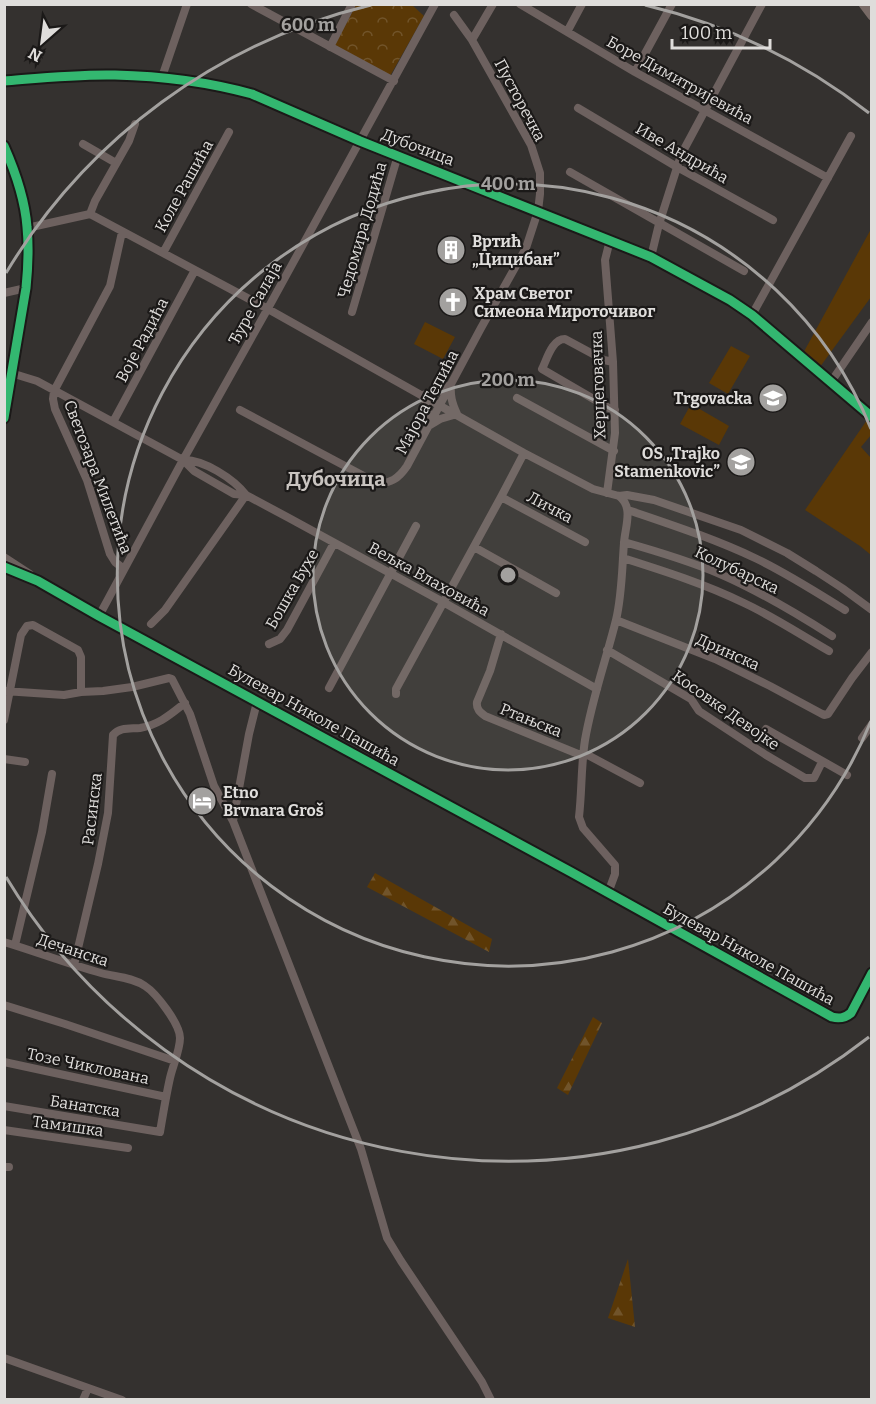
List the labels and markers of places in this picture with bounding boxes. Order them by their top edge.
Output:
place label: Вртић „Цицибан” [472,232,560,269]
building icon: Вртић „Цицибан” [435,234,467,266]
place label: Храм Светог Симеона Мироточивог [474,284,655,321]
church icon: Храм Светог Симеона Мироточивог [437,286,469,318]
school or university icon: Trgovacka [757,382,789,414]
place label: Trgovacka [674,389,752,408]
place label: OS „Trajko Stamenkovic” [614,444,720,481]
school or university icon: OS „Trajko Stamenkovic” [725,446,757,478]
centre of rings [498,565,518,585]
place label: Etno Brvnara Groš [223,783,324,820]
hotel icon: Etno Brvnara Groš [186,785,218,817]

